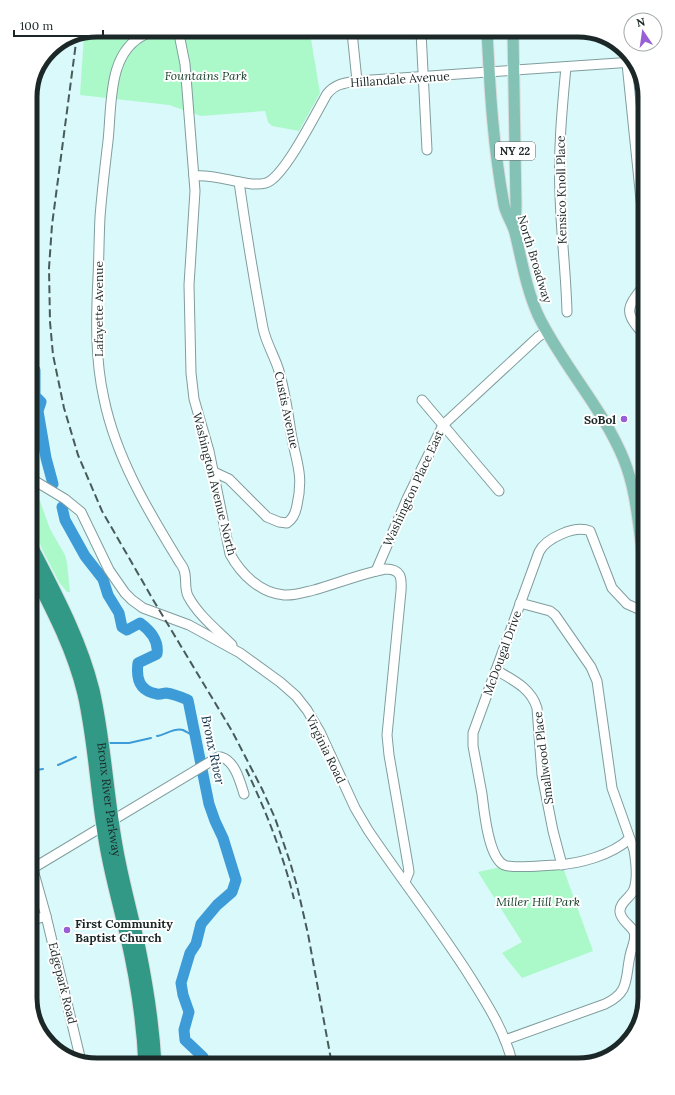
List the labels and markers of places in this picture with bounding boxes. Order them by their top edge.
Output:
place label: SoBol [584,412,616,427]
marker: SoBol [619,414,629,424]
place label: First Community Baptist Church [75,916,173,945]
marker: First Community Baptist Church [62,925,72,935]

